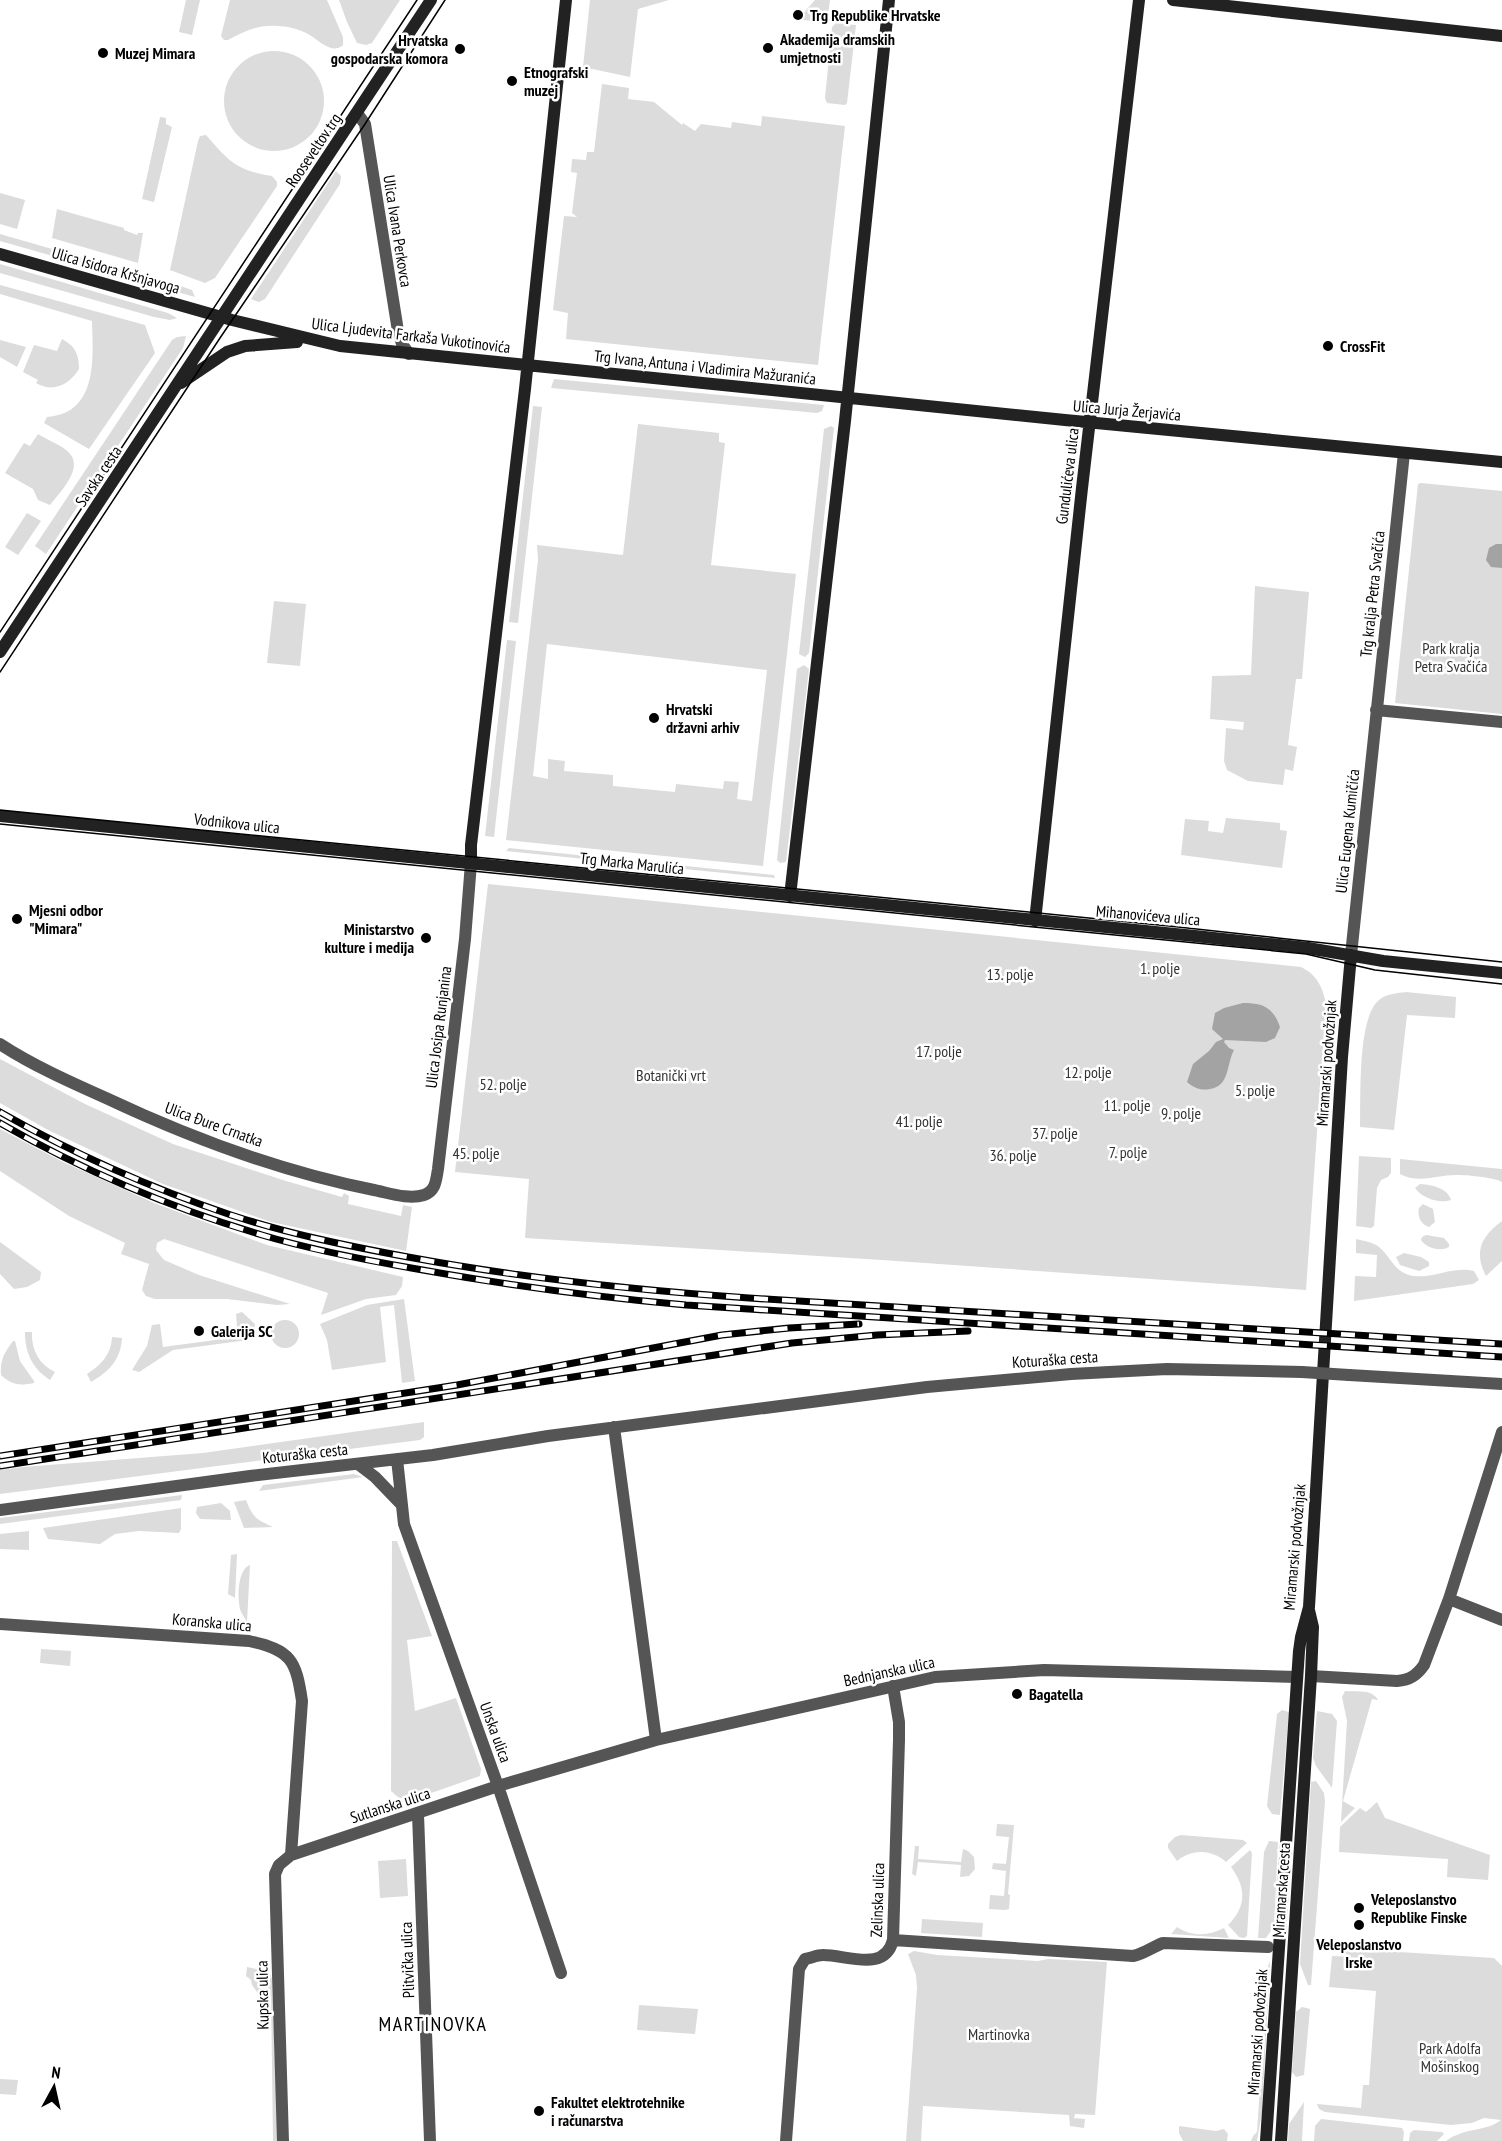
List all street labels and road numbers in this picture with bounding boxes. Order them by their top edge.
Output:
street label: Rooseveltov trg [281,109,345,191]
street label: Ulica Ivana Perkovca [379,174,417,288]
street label: Ulica Isidora Kršnjavoga [50,242,182,298]
street label: Ulica Ljudevita Farkaša Vukotinovića [310,313,512,357]
street label: Trg Ivana, Antuna i Vladimira Mažuranića [593,345,817,389]
street label: Ulica Jurja Žerjavića [1072,395,1182,425]
street label: Gundulićeva ulica [1051,427,1083,525]
street label: Savska cesta [70,442,126,510]
street label: Trg kralja Petra Svačića [1355,530,1389,658]
street label: Ulica Eugena Kumičića [1331,768,1363,894]
street label: Vodnikova ulica [192,808,281,837]
street label: Trg Marka Marulića [579,848,685,878]
street label: Mihanovićeva ulica [1095,900,1201,930]
street label: Ulica Josipa Runjanina [421,965,455,1089]
street label: Miramarski podvožnjak [1312,998,1340,1127]
street label: Ulica Đure Crnatka [162,1097,266,1151]
street label: Koturaška cesta [1011,1346,1099,1372]
street label: Koturaška cesta [261,1439,349,1467]
street label: Miramarski podvožnjak [1279,1482,1310,1611]
street label: Koranska ulica [171,1609,253,1635]
street label: Bednjanska ulica [842,1652,936,1690]
street label: Unska ulica [476,1699,516,1765]
street label: Sutlanska ulica [347,1783,433,1827]
street label: Miramarska cesta [1268,1842,1294,1938]
street label: Zelinska ulica [866,1862,888,1938]
street label: Plitvička ulica [396,1922,418,1998]
street label: Kupska ulica [251,1960,273,2030]
street label: Miramarski podvožnjak [1243,1967,1271,2096]

